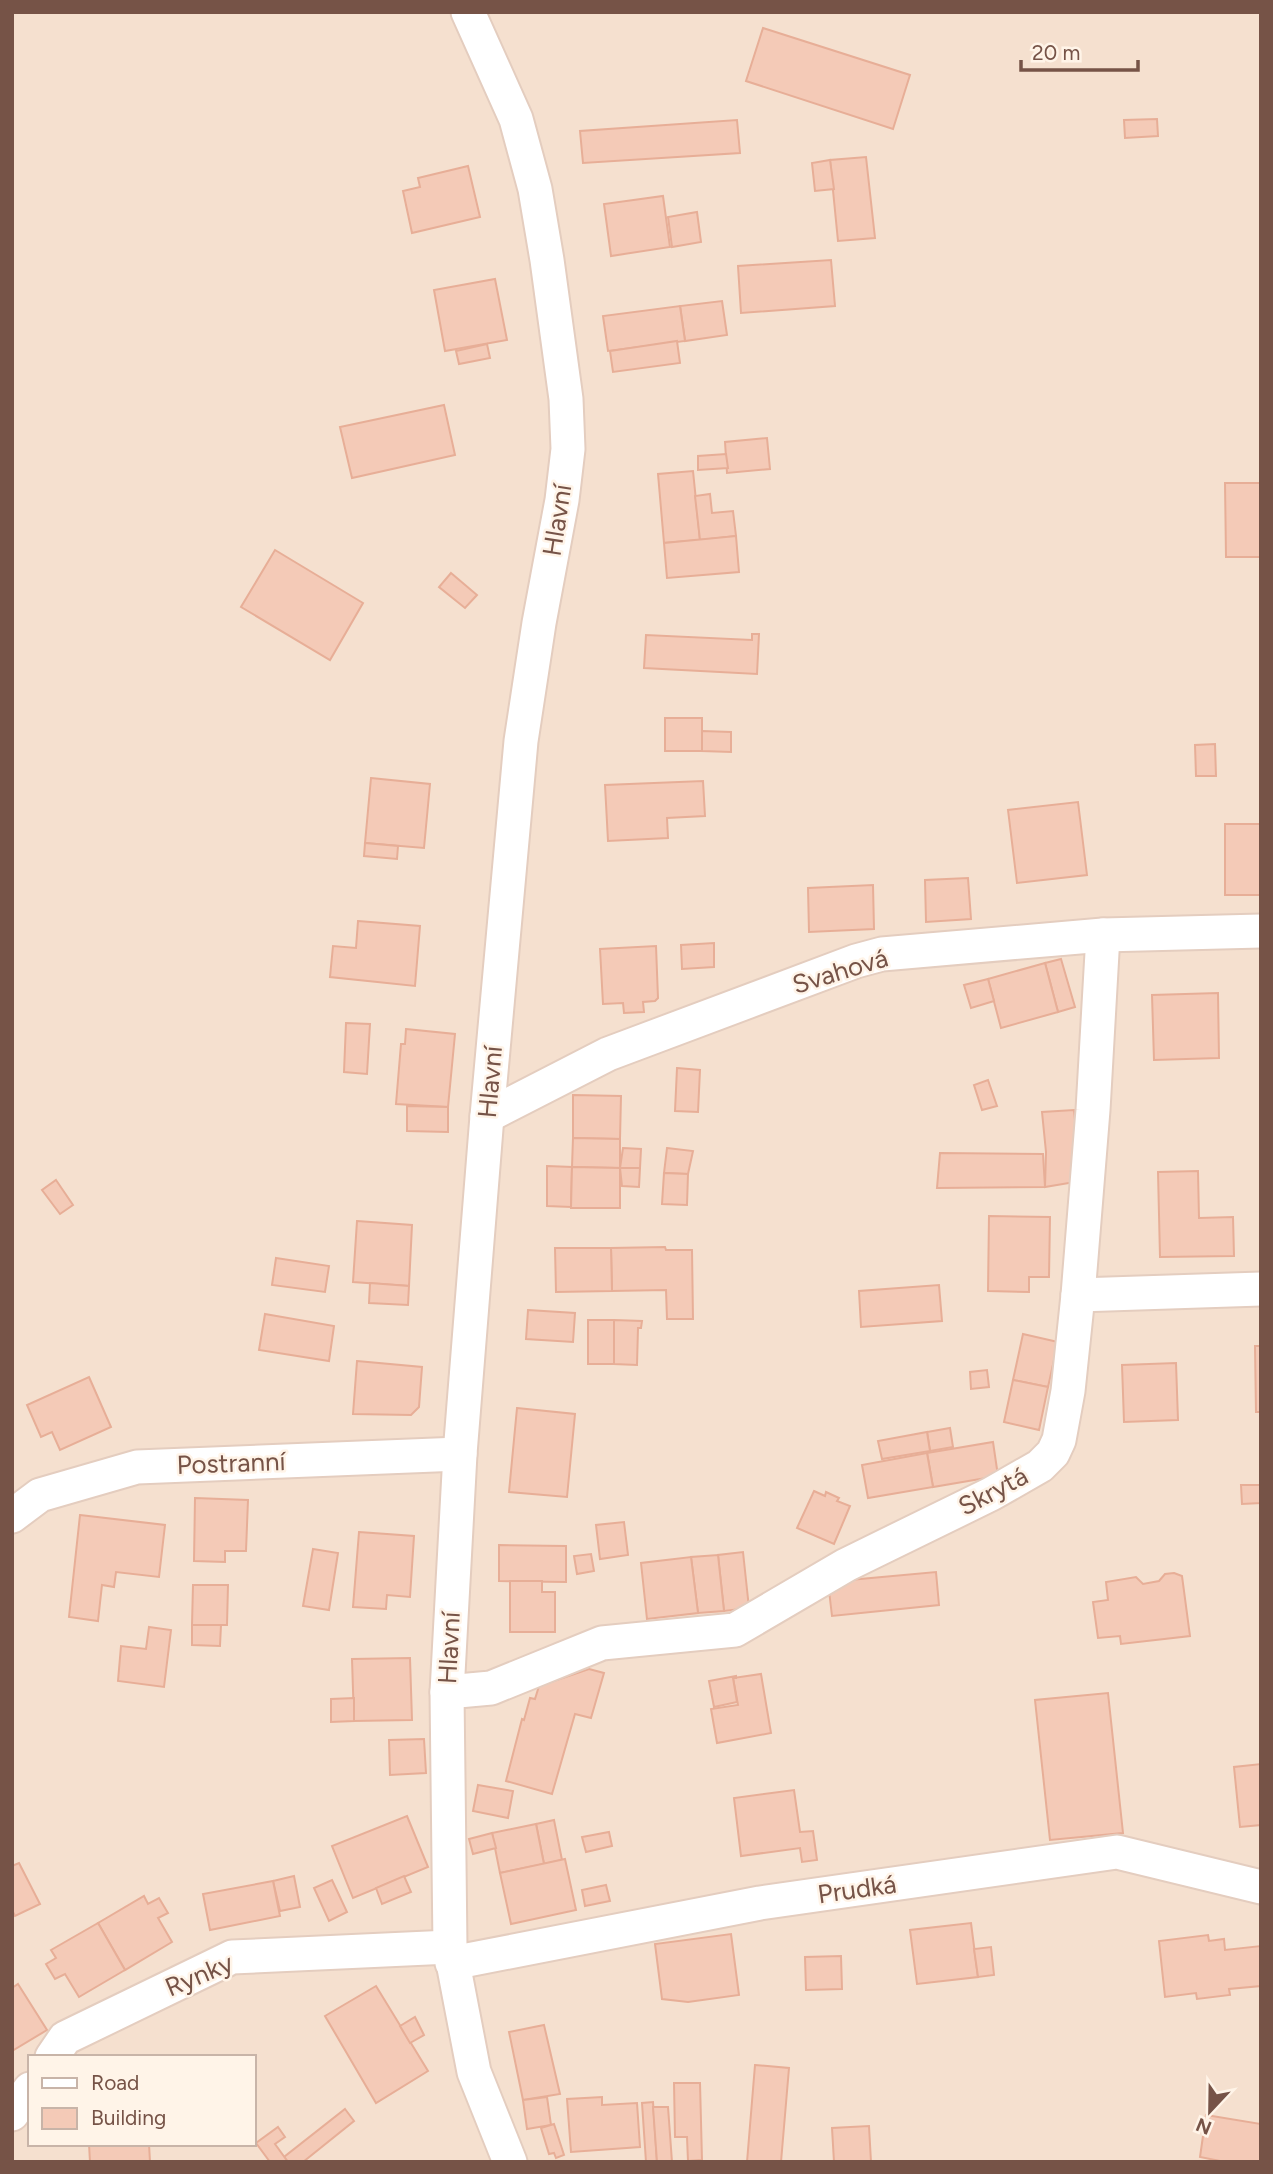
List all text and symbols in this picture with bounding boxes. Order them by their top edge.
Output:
scale bar [1021,28,1138,72]
text: 20 m [1032,40,1080,65]
street label: Hlavní [536,481,579,558]
street label: Svahová [788,941,892,1001]
street label: Hlavní [471,1044,509,1119]
street label: Postranní [176,1445,287,1481]
street label: Skrytá [953,1459,1033,1523]
street label: Hlavní [431,1610,467,1685]
street label: Prudká [816,1868,898,1910]
street label: Rynky [160,1946,238,2004]
legend [28,2055,256,2146]
text: Road [91,2070,139,2095]
north arrow [1175,2076,1245,2146]
text: Building [91,2105,166,2130]
text: N [1193,2113,1215,2140]

